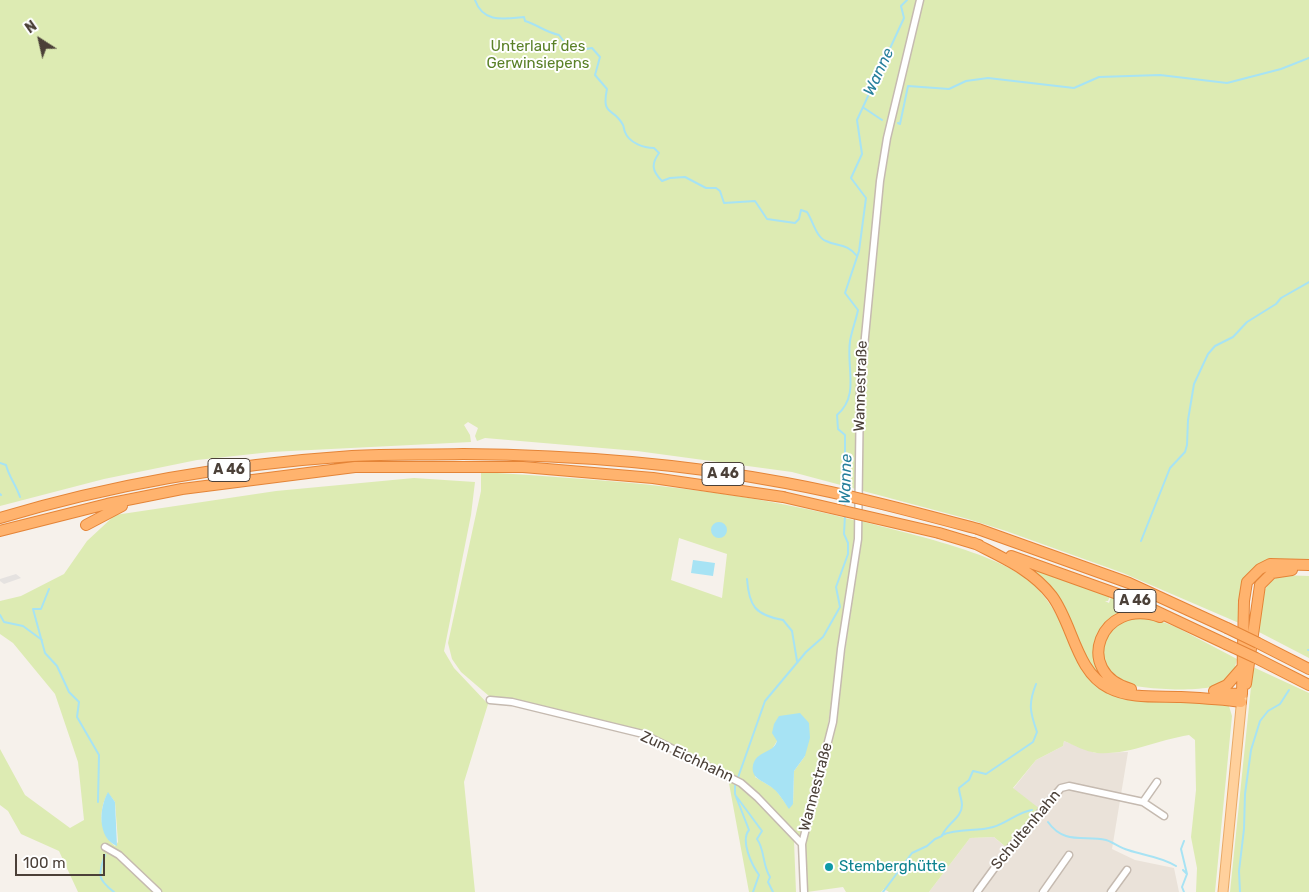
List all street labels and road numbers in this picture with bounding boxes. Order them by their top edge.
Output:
street label: Wannestraße [850,340,872,432]
road number: A 46 [208,458,250,482]
road number: A 46 [702,462,744,486]
road number: A 46 [1114,590,1156,612]
street label: Zum Eichhahn [638,728,736,786]
street label: Wannestraße [796,741,836,833]
street label: Schultenhahn [987,787,1065,873]

